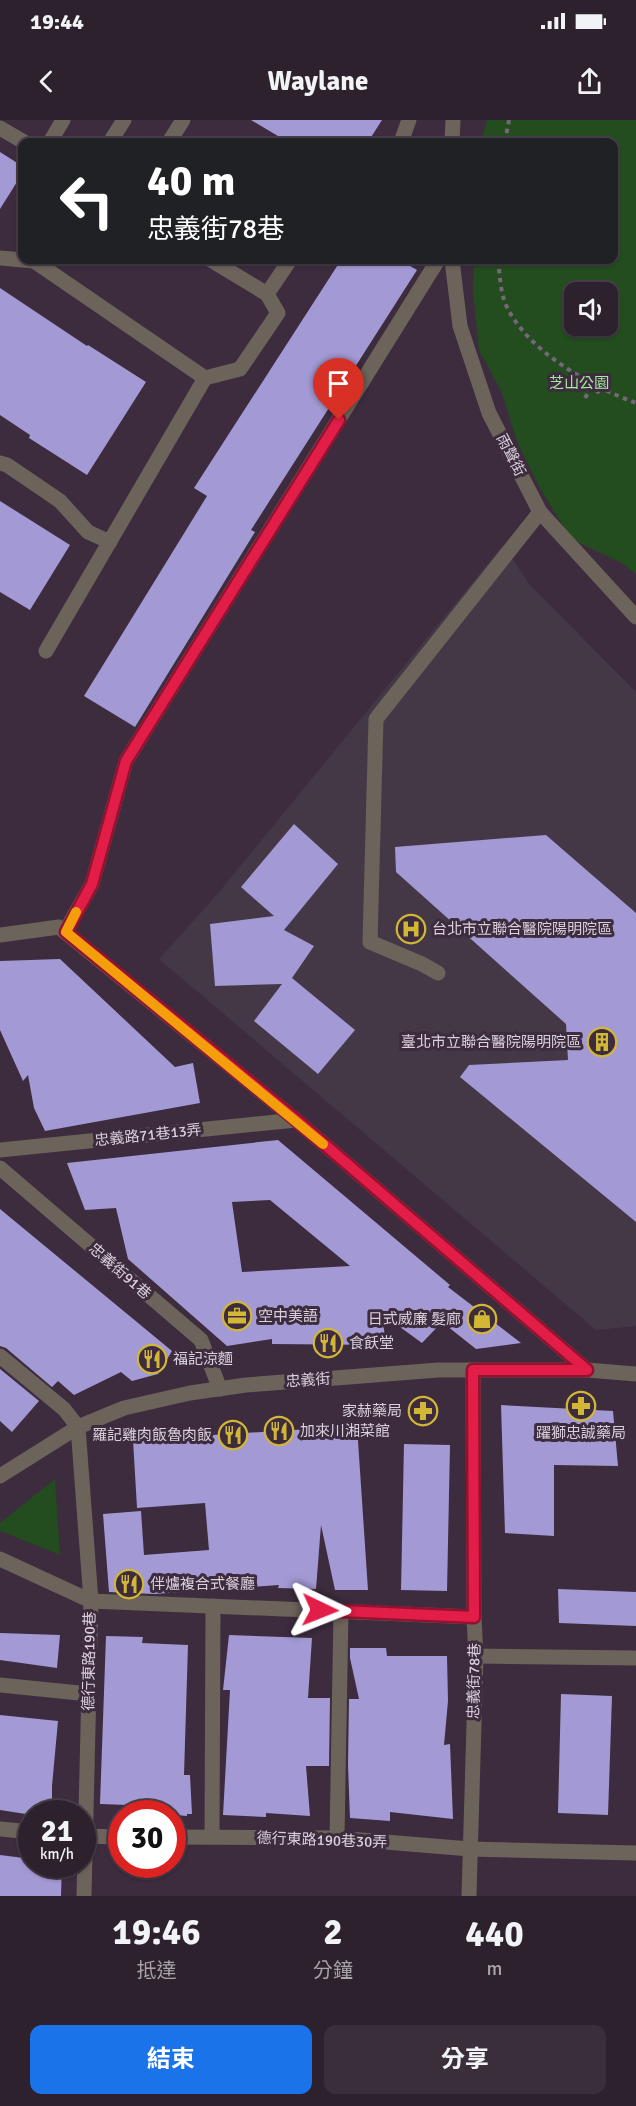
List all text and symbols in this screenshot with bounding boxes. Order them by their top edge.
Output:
text: 19:44 [30,8,84,35]
icon: back [30,65,63,98]
text: Waylane [267,65,369,98]
icon: share [573,65,606,98]
text: 40 m [147,156,236,207]
icon: left [48,162,126,240]
text: 忠義街78巷 [147,213,284,246]
map controls [564,282,618,336]
button: sound [564,282,618,336]
pin [313,358,364,420]
icon: arrive [322,367,355,400]
park label: 芝山公園 [549,374,609,392]
street label: 雨聲街 [493,431,529,479]
hospital icon: 台北市立聯合醫院陽明院區 [395,913,427,945]
place label: 台北市立聯合醫院陽明院區 [432,920,612,938]
building icon: 臺北市立聯合醫院陽明院區 [586,1026,618,1058]
place label: 臺北市立聯合醫院陽明院區 [401,1033,581,1051]
street label: 忠義路71巷13弄 [94,1120,202,1150]
street label: 忠義街91巷 [85,1239,155,1303]
office icon: 空中美語 [221,1300,253,1332]
shop icon: 日式威廉 髮廊 [466,1303,498,1335]
place label: 空中美語 [258,1307,318,1325]
place label: 日式威廉 髮廊 [368,1310,461,1328]
restaurant icon: 食飫堂 [312,1327,344,1359]
place label: 食飫堂 [349,1334,394,1352]
restaurant icon: 福記涼麵 [136,1343,168,1375]
place label: 福記涼麵 [173,1350,233,1368]
street label: 忠義街 [285,1369,331,1391]
pharmacy icon: 躍獅忠誠藥局 [565,1390,597,1422]
pharmacy icon: 家赫藥局 [407,1395,439,1427]
place label: 家赫藥局 [342,1402,402,1420]
restaurant icon: 加來川湘菜館 [263,1415,295,1447]
restaurant icon: 羅記雞肉飯魯肉飯 [217,1419,249,1451]
place label: 加來川湘菜館 [300,1422,390,1440]
place label: 躍獅忠誠藥局 [536,1424,626,1442]
place label: 羅記雞肉飯魯肉飯 [92,1426,212,1444]
restaurant icon: 伴爐複合式餐廳 [113,1568,145,1600]
place label: 伴爐複合式餐廳 [150,1575,255,1593]
position arrow [288,1578,352,1642]
street label: 德行東路190巷 [79,1611,99,1711]
street label: 忠義街78巷 [464,1643,484,1719]
speed limit sign: 30 [108,1800,186,1878]
text: 21 [41,1813,73,1850]
street label: 德行東路190巷30弄 [256,1829,388,1851]
text: km/h [40,1845,74,1863]
text: 19:46 [112,1910,201,1955]
text: 2 [323,1910,343,1955]
text: 440 [465,1912,524,1957]
text: m [487,1956,502,1981]
text: 抵達 [137,1958,177,1983]
text: 分鐘 [313,1958,353,1983]
button: 結束 [30,2025,312,2094]
button: 分享 [324,2025,606,2094]

